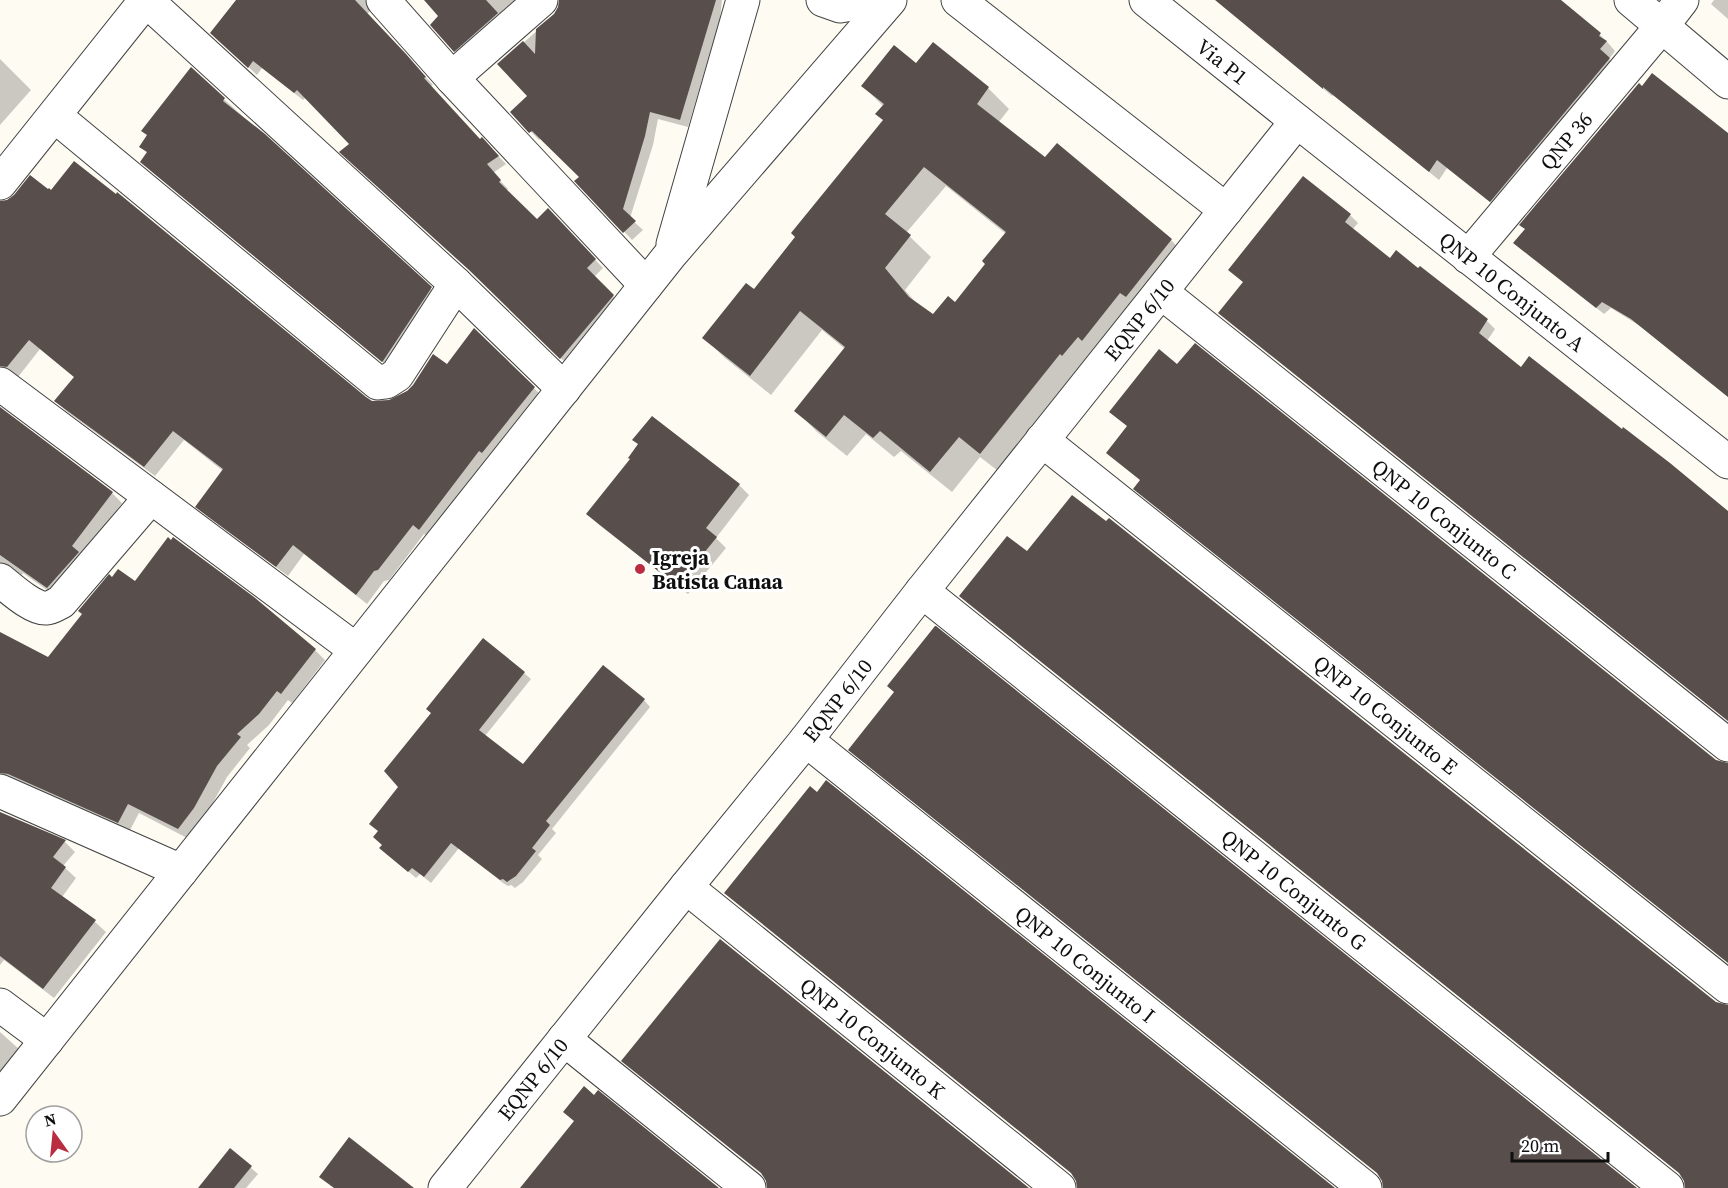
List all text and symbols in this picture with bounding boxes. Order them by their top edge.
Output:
street label: Via P1 [1191,32,1254,91]
street label: QNP 36 [1533,105,1599,176]
street label: QNP 10 Conjunto A [1433,225,1591,358]
street label: EQNP 6/10 [1097,272,1181,366]
street label: QNP 10 Conjunto C [1366,452,1523,585]
place label: Igreja Batista Canaa [652,543,784,596]
marker: Igreja Batista Canaa [633,562,647,576]
street label: QNP 10 Conjunto E [1308,648,1464,781]
street label: EQNP 6/10 [796,652,879,748]
street label: QNP 10 Conjunto G [1215,822,1373,956]
street label: QNP 10 Conjunto I [1009,899,1162,1029]
street label: QNP 10 Conjunto K [794,970,951,1105]
street label: EQNP 6/10 [491,1031,574,1126]
north arrow [24,1104,84,1164]
text: N [42,1107,59,1132]
scale bar [1512,1125,1608,1163]
text: 20 m [1521,1133,1559,1158]

